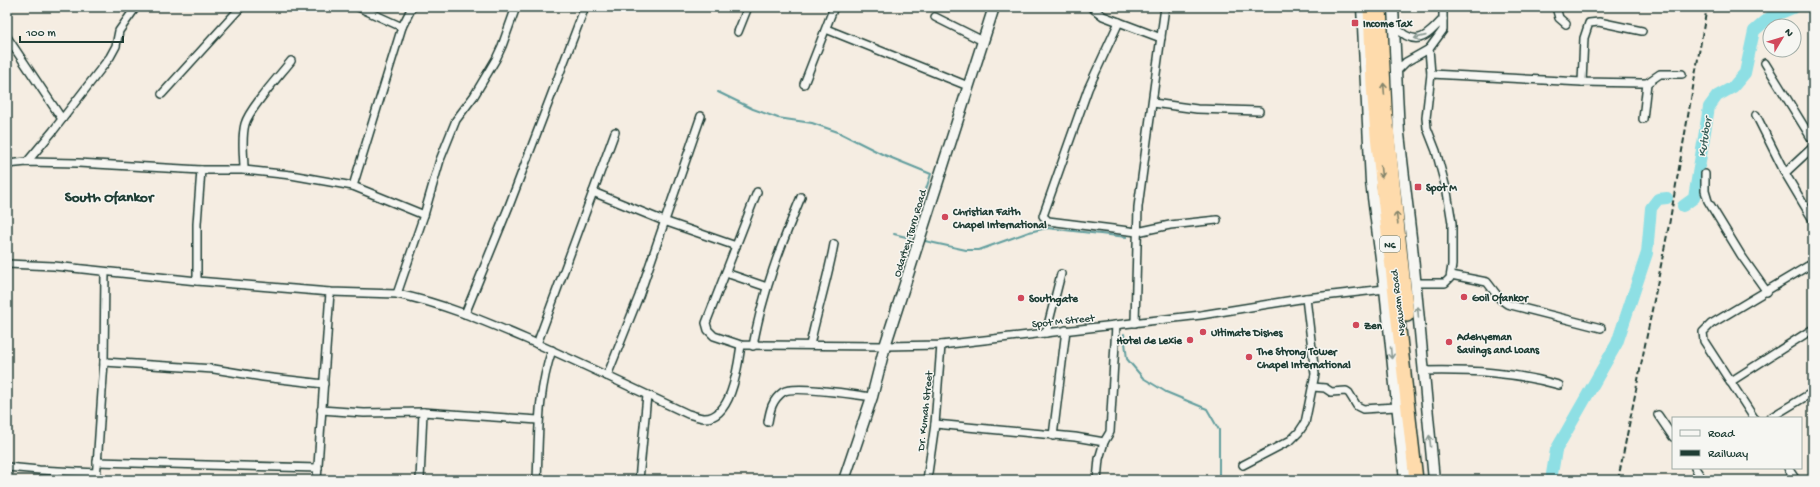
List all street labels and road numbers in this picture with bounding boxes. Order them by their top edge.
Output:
street label: Odartey Tsuru Road [892,187,930,279]
road number: N6 [1380,236,1400,252]
street label: Nsawam Road [1389,268,1409,336]
street label: Spot M Street [1031,313,1097,331]
street label: Dr. Kumah Street [916,369,936,453]

